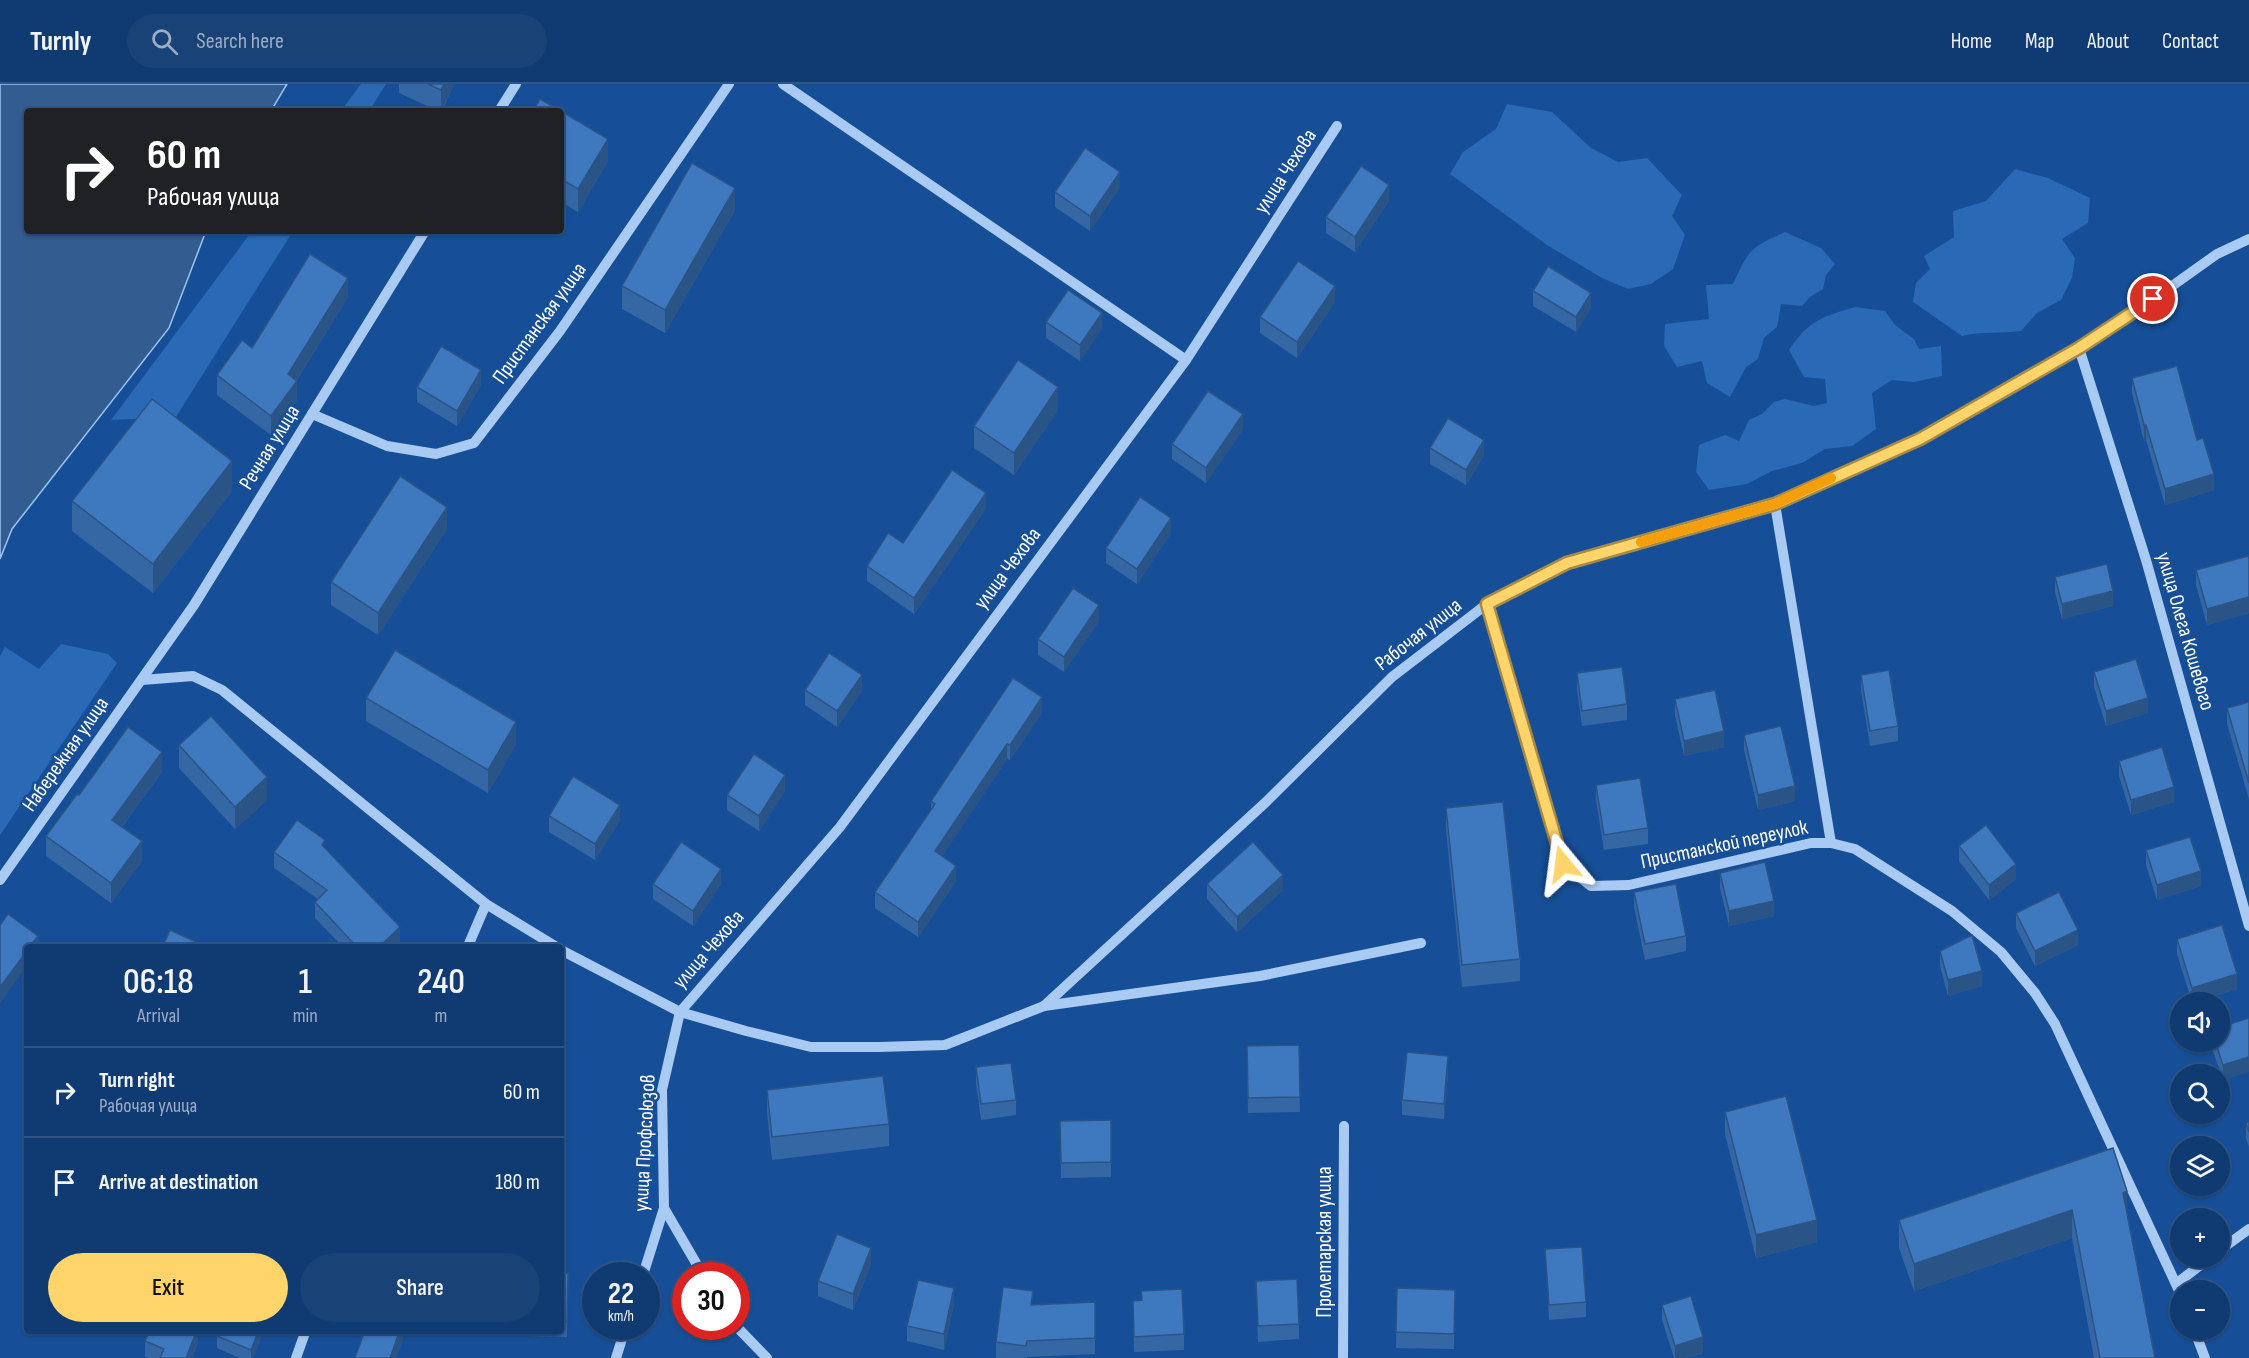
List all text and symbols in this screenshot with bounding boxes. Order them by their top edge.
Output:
search box [127,14,547,68]
text: Turnly [30,25,91,58]
icon: search [148,25,181,58]
text: Search here [196,28,284,55]
text: Home [1951,29,1992,54]
text: Map [2025,29,2054,54]
text: About [2087,29,2129,54]
text: Contact [2162,29,2219,54]
street label: улица Чехова [1249,124,1322,218]
text: 60 m [147,130,221,181]
icon: right [48,132,126,210]
text: Рабочая улица [147,181,280,213]
street label: Пристанская улица [487,258,592,389]
pin [2127,273,2178,324]
icon: arrive [2136,282,2169,315]
street label: Речная улица [234,400,305,494]
street label: улица Чехова [969,523,1046,614]
street label: улица Олега Кошевого [2151,549,2220,713]
street label: Рабочая улица [1370,593,1467,676]
street label: Набережная улица [17,692,114,816]
street label: Пристанской переулок [1638,815,1810,874]
position arrow [1531,832,1595,896]
street label: улица Чехова [668,905,749,994]
text: 06:18 [123,961,194,1004]
text: 1 [299,961,312,1004]
text: 240 [417,961,465,1004]
map controls [2170,992,2230,1340]
button: sound [2170,992,2230,1052]
text: Arrival [137,1004,180,1028]
text: min [293,1004,318,1028]
text: m [435,1004,447,1028]
button: search [2170,1064,2230,1124]
text: Turn right [99,1067,175,1094]
street label: улица Профсоюзов [628,1074,661,1212]
icon: right [48,1076,81,1109]
text: 60 m [503,1079,540,1106]
text: Рабочая улица [99,1094,197,1118]
button: layers [2170,1136,2230,1196]
icon: arrive [48,1166,81,1199]
street label: Пролетарская улица [1312,1166,1337,1318]
text: Arrive at destination [99,1169,258,1196]
text: 180 m [495,1169,540,1196]
button: + [2170,1208,2230,1268]
button: Exit [48,1253,288,1322]
button: Share [300,1253,540,1322]
speed limit sign: 30 [672,1262,750,1340]
text: 22 [608,1276,634,1312]
button: − [2170,1280,2230,1340]
text: km/h [608,1307,634,1326]

